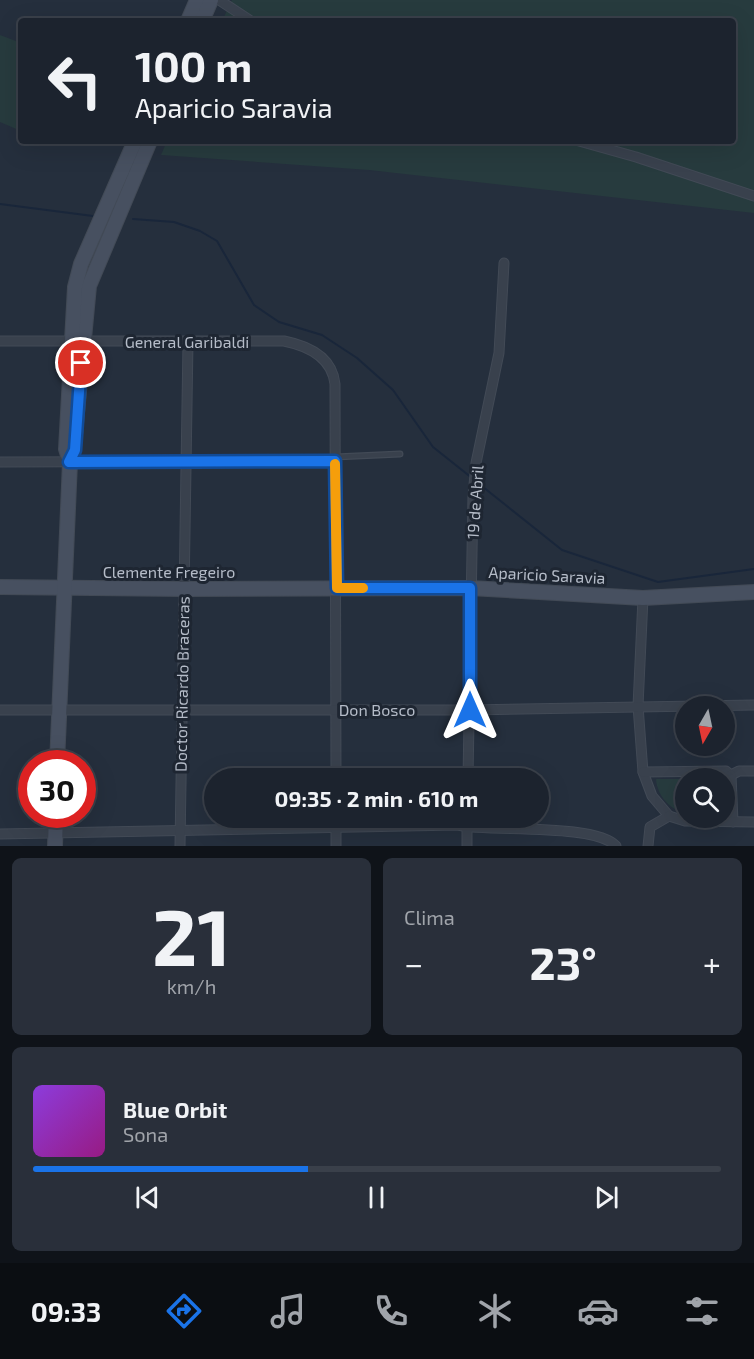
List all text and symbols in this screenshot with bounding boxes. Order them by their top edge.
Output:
text: 100 m [135,40,252,90]
icon: left [36,42,114,120]
text: Aparicio Saravia [135,91,333,123]
street label: General Garibaldi [125,332,249,351]
pin [55,337,106,388]
icon: arrive [64,346,97,379]
street label: 19 de Abril [462,464,487,540]
street label: Clemente Fregeiro [103,562,235,581]
street label: Aparicio Saravia [488,562,606,587]
street label: Doctor Ricardo Braceras [170,596,193,772]
position arrow [438,678,502,742]
north arrow [675,696,735,756]
map controls [675,696,735,828]
street label: Don Bosco [339,700,415,719]
speed limit sign: 30 [18,750,96,828]
button: search [675,768,735,828]
text: 09:35 · 2 min · 610 m [275,785,478,811]
text: 21 [152,888,231,982]
text: Clima [404,905,455,929]
text: 23° [529,935,597,989]
text: − [404,943,423,983]
text: + [703,943,721,983]
text: km/h [167,974,216,998]
text: Blue Orbit [123,1096,227,1122]
text: Sona [123,1122,168,1146]
icon: previous [131,1181,164,1214]
icon: pause [360,1181,393,1214]
icon: next [590,1181,623,1214]
icon: directions [163,1290,205,1332]
icon: music [267,1290,309,1332]
icon: phone [370,1290,412,1332]
icon: climate [474,1290,516,1332]
icon: car [577,1290,619,1332]
icon: filters [681,1290,723,1332]
text: 09:33 [31,1295,101,1327]

